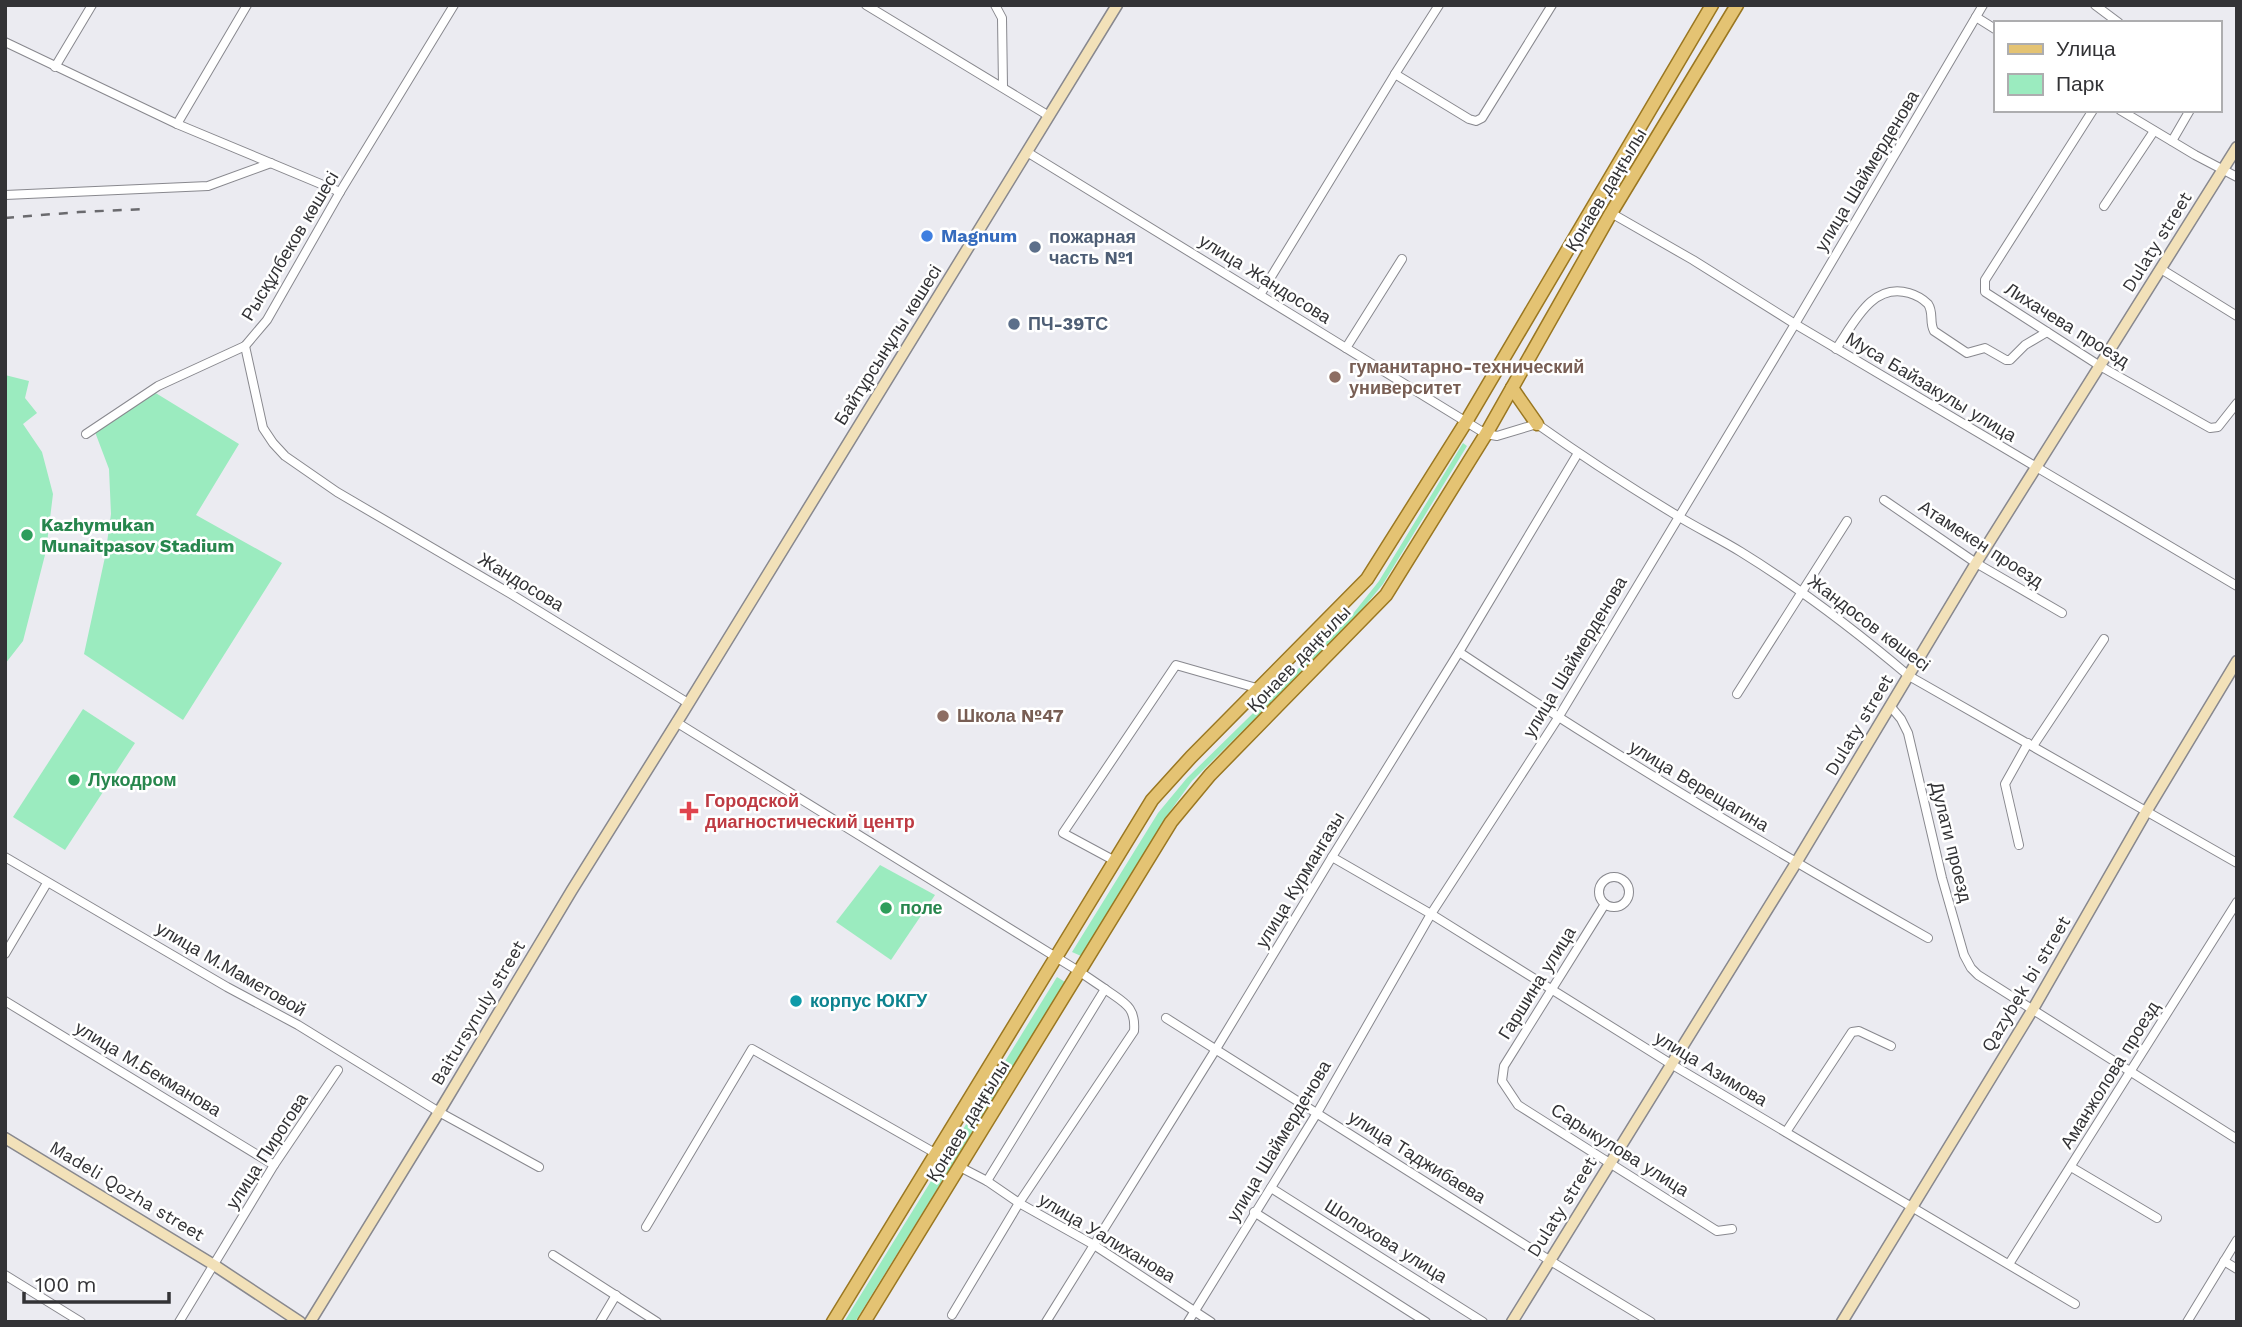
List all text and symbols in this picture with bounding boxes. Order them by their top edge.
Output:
legend [1994,21,2221,112]
text: Улица [2056,36,2116,61]
text: Парк [2056,71,2104,96]
street label: улица Шаймерденова [1810,86,1923,255]
street label: Қонаев даңғылы [1561,125,1651,255]
street label: Рысқұлбеков көшесі [237,167,342,324]
street label: Dulaty street [2117,187,2196,296]
place label: Magnum [941,225,1017,246]
place label: пожарная часть №1 [1049,226,1136,268]
marker: Magnum [919,228,935,244]
street label: улица Жандосова [1195,230,1336,328]
marker: пожарная часть №1 [1027,239,1043,255]
street label: Байтұрсынұлы көшесі [830,261,945,429]
street label: Лихачева проезд [2001,278,2134,372]
place label: ПЧ-39ТС [1028,313,1108,334]
marker: ПЧ-39ТС [1006,316,1022,332]
street label: Муса Байзакулы улица [1842,327,2021,446]
place label: гуманитарно-технический университет [1349,356,1584,398]
marker: гуманитарно-технический университет [1327,369,1343,385]
street label: Атамекен проезд [1915,496,2048,592]
place label: Kazhymukan Munaitpasov Stadium [41,514,234,556]
marker: Kazhymukan Munaitpasov Stadium [19,527,35,543]
street label: Жандосова [475,548,569,616]
street label: Жандосов көшесі [1804,570,1935,675]
street label: улица Шаймерденова [1518,572,1631,741]
street label: Қонаев даңғылы [1243,601,1355,716]
street label: Dulaty street [1820,670,1897,779]
place label: Школа №47 [957,705,1064,726]
marker: Школа №47 [935,708,951,724]
street label: улица Верещагина [1626,736,1774,836]
place label: Лукодром [88,769,177,790]
marker: Лукодром [66,772,82,788]
street label: Дулати проезд [1926,779,1977,905]
place label: Городской диагностический центр [705,790,915,832]
marker: Городской диагностический центр [679,801,699,821]
street label: улица Курмангазы [1251,808,1348,951]
place label: поле [900,897,943,918]
marker: поле [878,900,894,916]
street label: Qazybek bi street [1977,912,2075,1055]
street label: улица М.Маметовой [152,917,310,1020]
street label: Гаршина улица [1494,922,1580,1043]
street label: Baitursynuly street [426,936,529,1089]
place label: корпус ЮКГУ [810,990,928,1011]
marker: корпус ЮКГУ [788,993,804,1009]
street label: Аманжолова проезд [2056,997,2164,1152]
street label: улица М.Бекманова [71,1017,226,1121]
street label: улица Азимова [1651,1027,1772,1111]
street label: Қонаев даңғылы [922,1056,1013,1185]
street label: улица Шаймерденова [1222,1056,1335,1225]
street label: улица Пирогова [221,1088,312,1213]
street label: Сарыкулова улица [1547,1099,1694,1201]
street label: улица Таджибаева [1345,1106,1491,1208]
street label: Madeli Qozha street [46,1136,209,1245]
street label: Dulaty street [1522,1152,1601,1261]
street label: улица Уалиханова [1035,1188,1180,1287]
street label: Шолохова улица [1321,1194,1452,1287]
scale bar [24,1260,170,1304]
text: 100 m [35,1272,97,1297]

